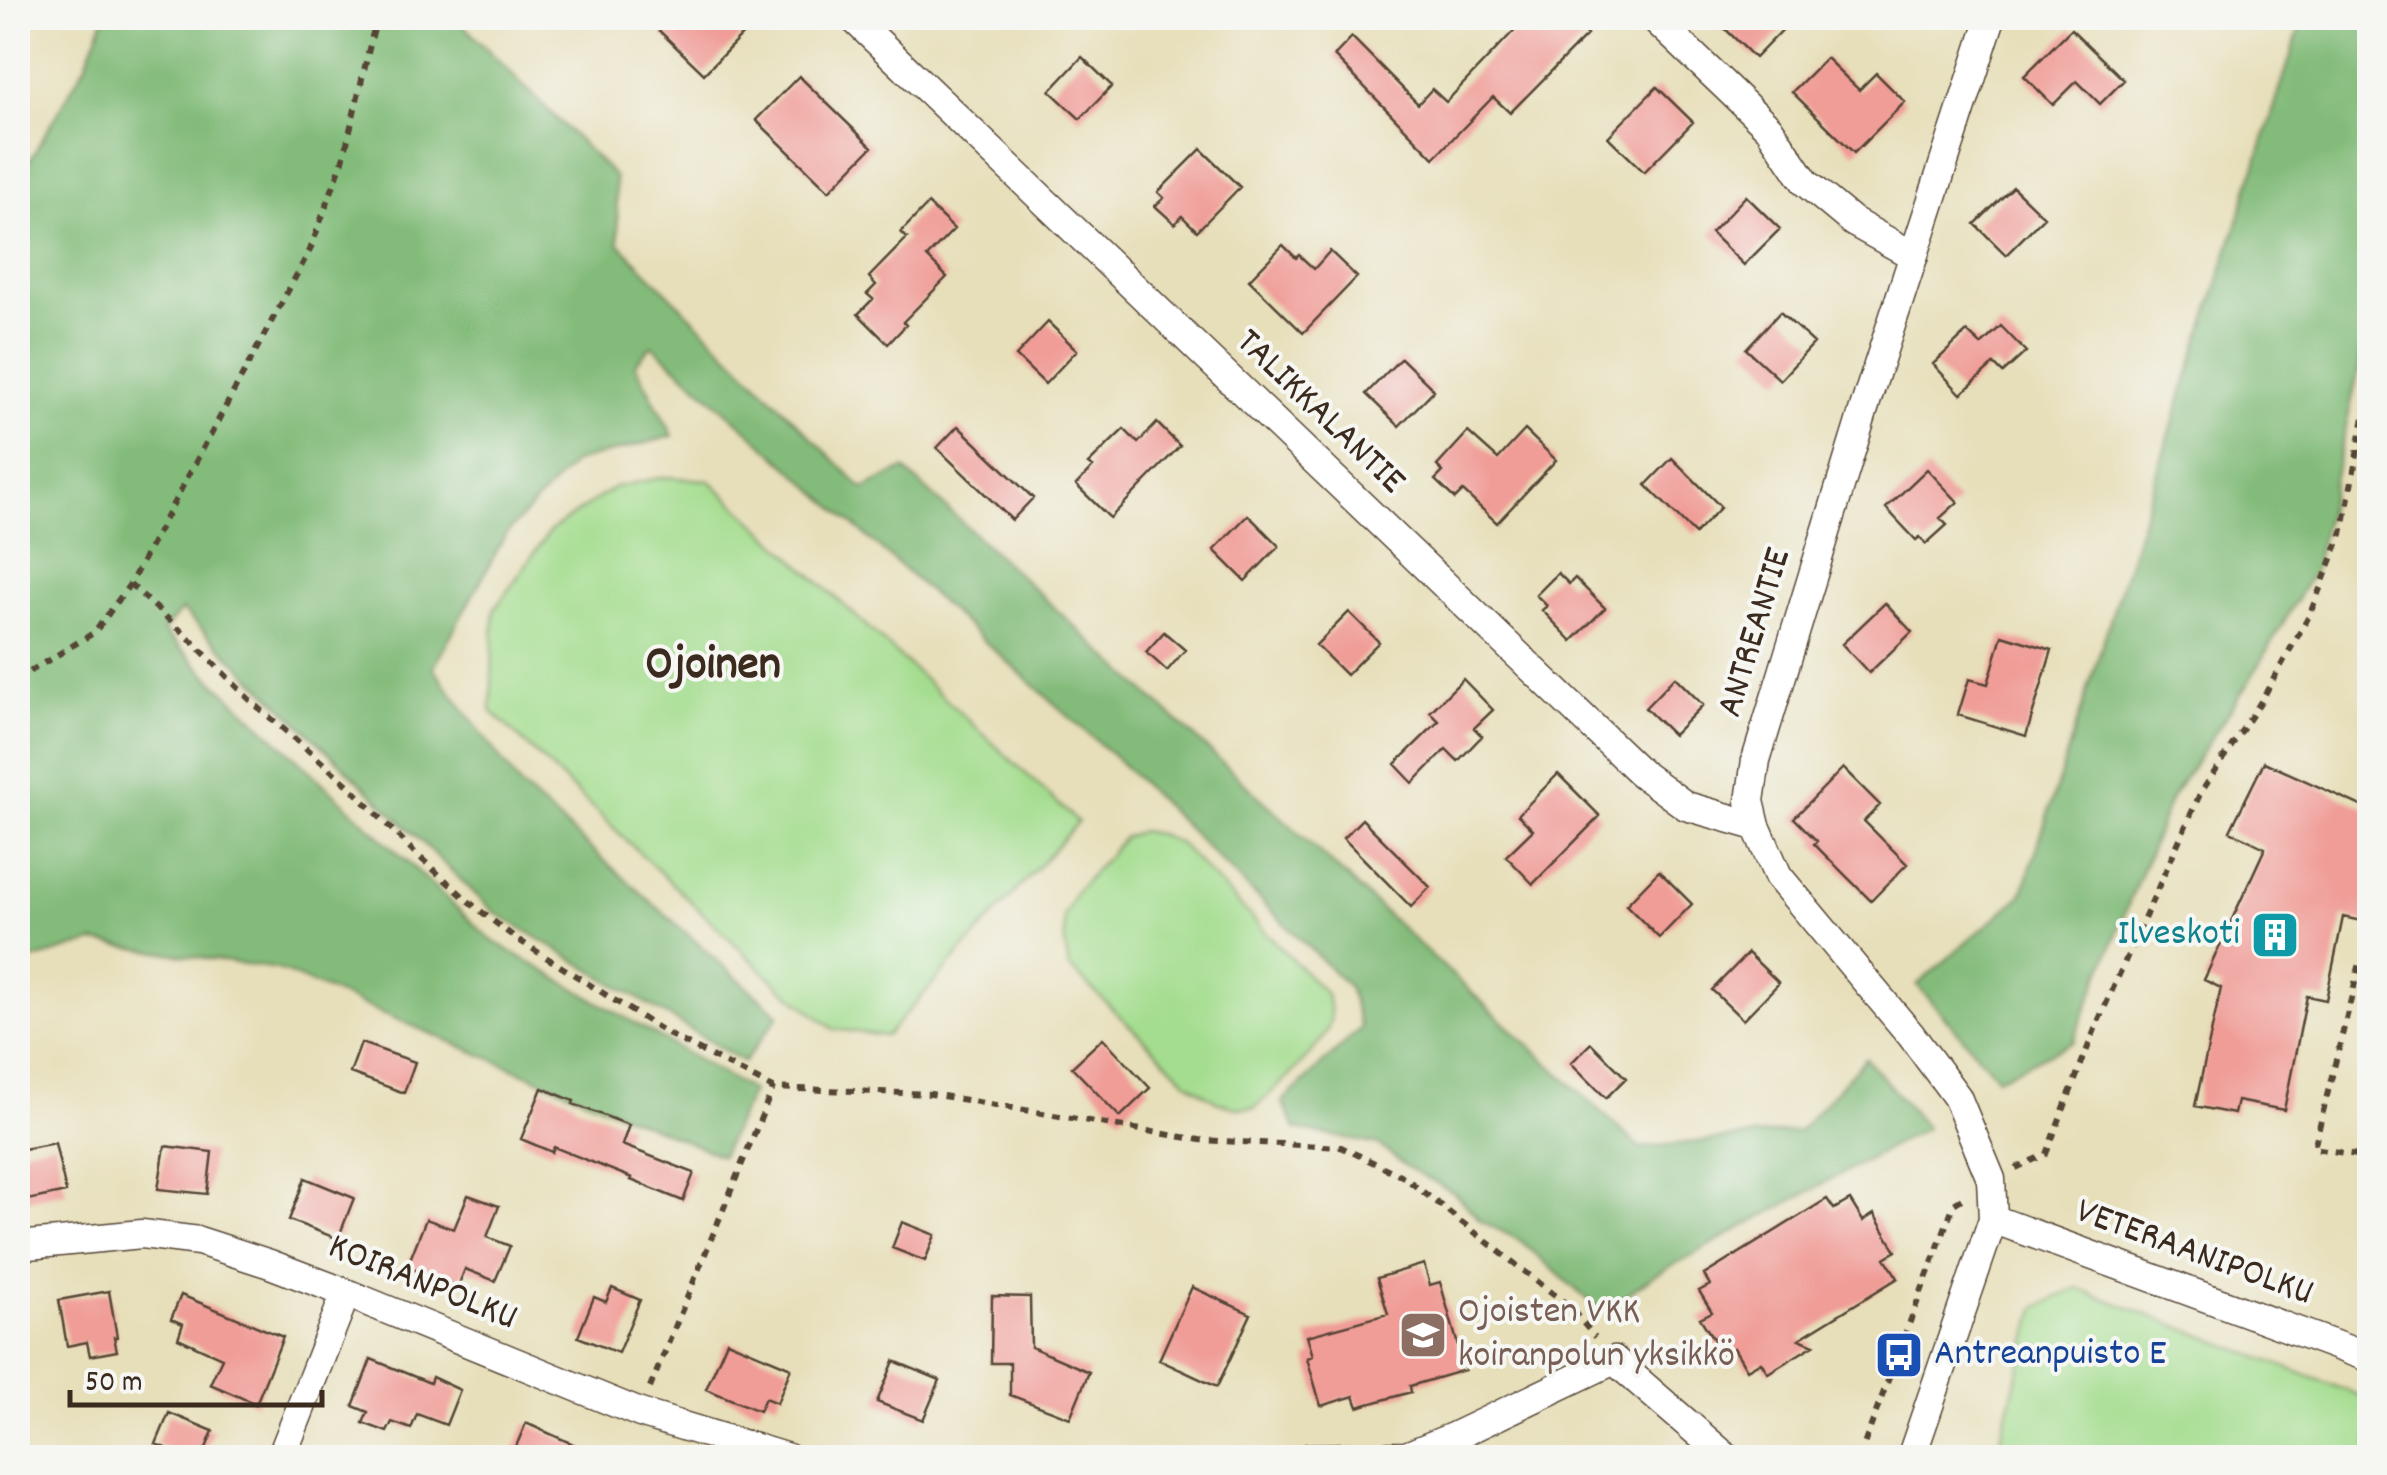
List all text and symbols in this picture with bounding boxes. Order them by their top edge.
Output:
street label: TALIKKALANTIE [1221,317,1417,509]
street label: ANTREANTIE [1704,542,1808,724]
district label: Ojoinen [645,633,781,702]
place label: Ilveskoti [2117,908,2240,963]
building icon: Ilveskoti [2249,909,2301,961]
street label: VETERAANIPOLKU [2068,1186,2320,1322]
street label: KOIRANPOLKU [319,1221,525,1347]
place label: Ojoisten VKK koiranpolun yksikkö [1458,1286,1735,1385]
school or university icon: Ojoisten VKK koiranpolun yksikkö [1397,1309,1449,1361]
place label: Antreanpuisto E [1934,1328,2166,1383]
bus stop icon: Antreanpuisto E [1873,1329,1925,1381]
scale bar [70,1345,322,1407]
text: 50 m [85,1363,143,1406]

